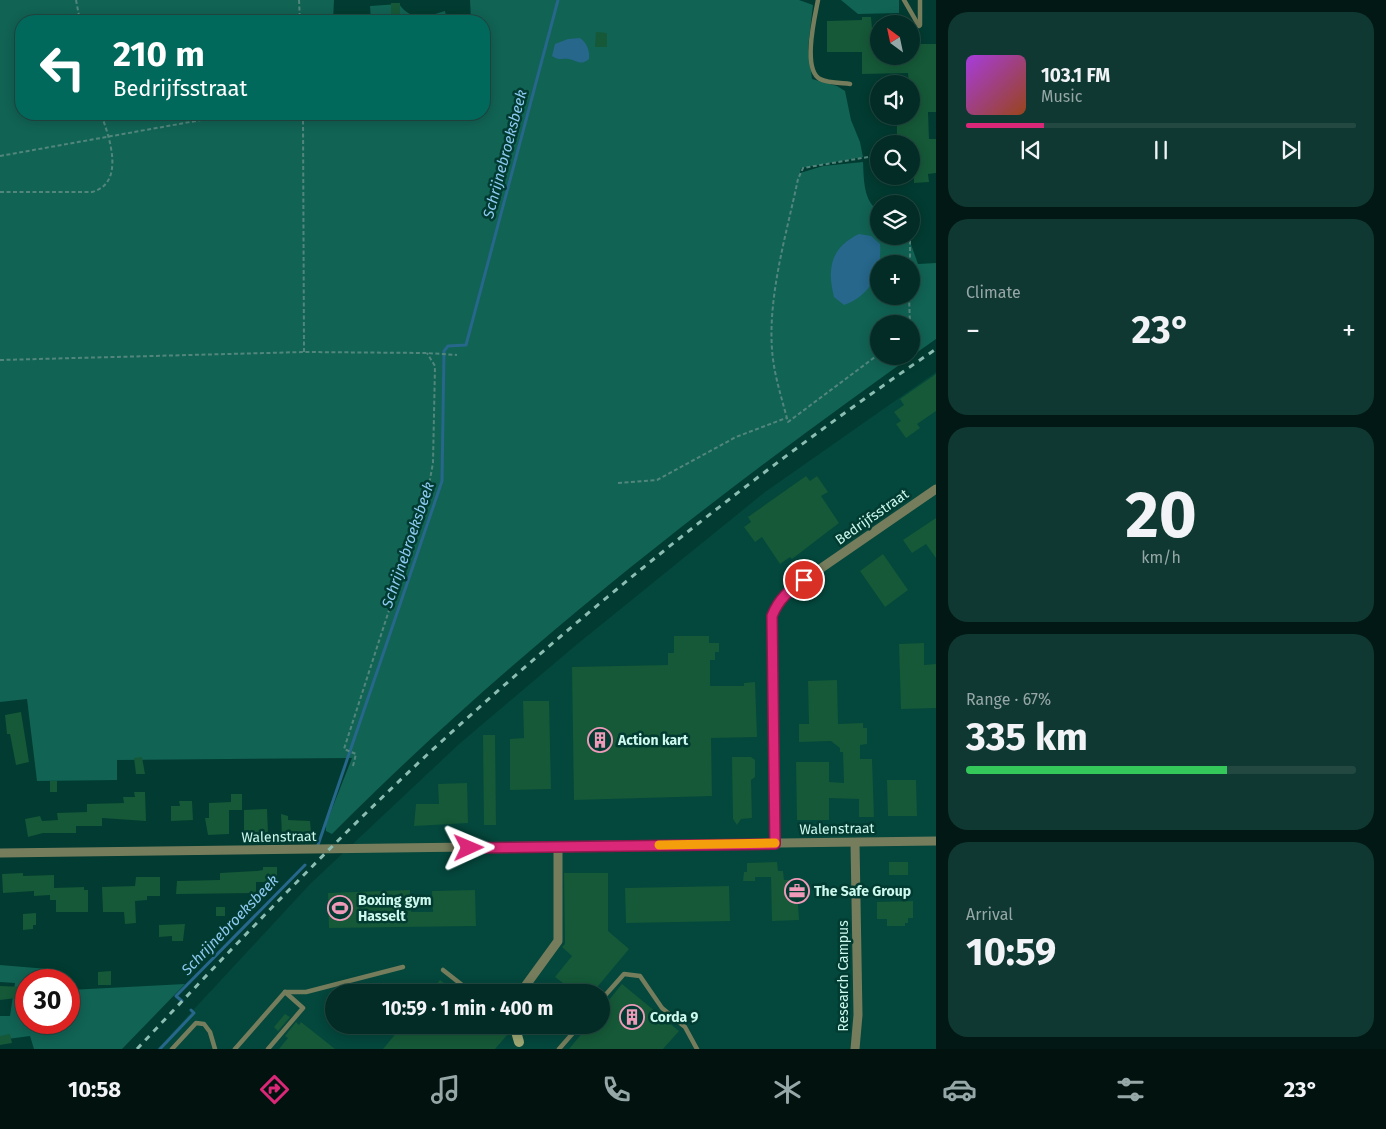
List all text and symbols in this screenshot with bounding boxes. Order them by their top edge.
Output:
north arrow [870,15,920,65]
map controls [870,15,920,365]
text: 210 m [113,33,205,75]
icon: left [30,35,95,100]
text: 103.1 FM [1041,64,1110,87]
text: Bedrijfsstraat [113,75,247,102]
button: sound [870,75,920,125]
text: Music [1041,87,1082,106]
water label: Schrijnebroeksbeek [479,88,531,221]
button: search [870,135,920,185]
icon: previous [1017,136,1045,164]
icon: pause [1147,136,1175,164]
icon: next [1277,136,1305,164]
button: layers [870,195,920,245]
button: + [870,255,920,305]
text: Climate [966,283,1021,302]
text: 23° [1132,307,1191,353]
text: − [966,314,980,347]
text: + [1342,314,1356,347]
button: − [870,315,920,365]
text: 20 [1125,476,1197,554]
water label: Schrijnebroeksbeek [378,480,438,611]
street label: Bedrijfsstraat [832,485,913,548]
text: km/h [1141,548,1181,567]
pin [783,559,825,601]
icon: arrive [790,566,818,594]
text: Range · 67% [966,690,1051,709]
text: 335 km [966,714,1088,760]
building icon: Action kart [587,727,613,753]
place label: Action kart [617,732,689,749]
street label: Walenstraat [799,820,876,838]
position arrow [442,821,494,873]
street label: Walenstraat [241,828,318,846]
water label: Schrijnebroeksbeek [177,871,282,980]
office icon: The Safe Group [784,878,810,904]
place label: The Safe Group [814,883,911,900]
place label: Boxing gym Hasselt [358,892,432,925]
sports icon: Boxing gym Hasselt [327,895,353,921]
text: Arrival [966,905,1013,924]
street label: Research Campus [835,920,852,1032]
text: 10:59 [966,929,1056,975]
speed limit sign: 30 [15,969,80,1034]
text: 10:59 · 1 min · 400 m [382,997,553,1020]
building icon: Corda 9 [619,1004,645,1030]
place label: Corda 9 [650,1009,699,1026]
icon: directions [257,1072,292,1107]
icon: music [428,1072,463,1107]
icon: phone [599,1072,634,1107]
icon: climate [770,1072,805,1107]
icon: car [942,1072,977,1107]
icon: filters [1113,1072,1148,1107]
text: 10:58 [68,1076,121,1103]
text: 23° [1284,1076,1318,1103]

